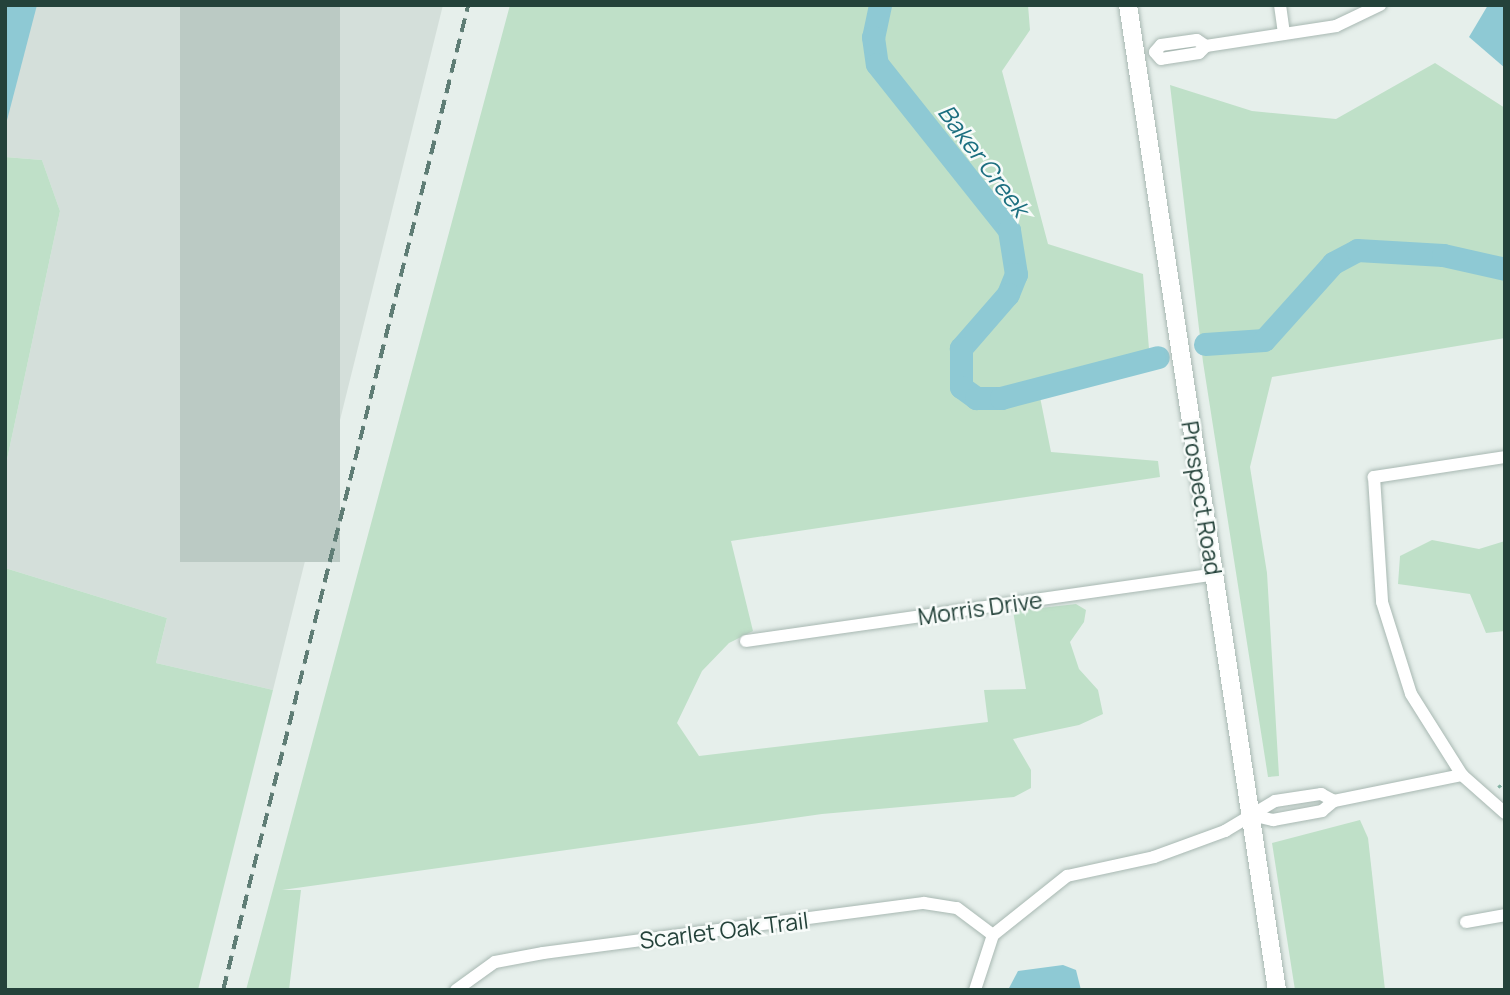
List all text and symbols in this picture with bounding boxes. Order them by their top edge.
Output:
water label: Baker Creek [933,98,1035,222]
street label: Prospect Road [1176,419,1228,577]
street label: Morris Drive [916,586,1044,630]
street label: Scarlet Oak Trail [638,906,810,954]

